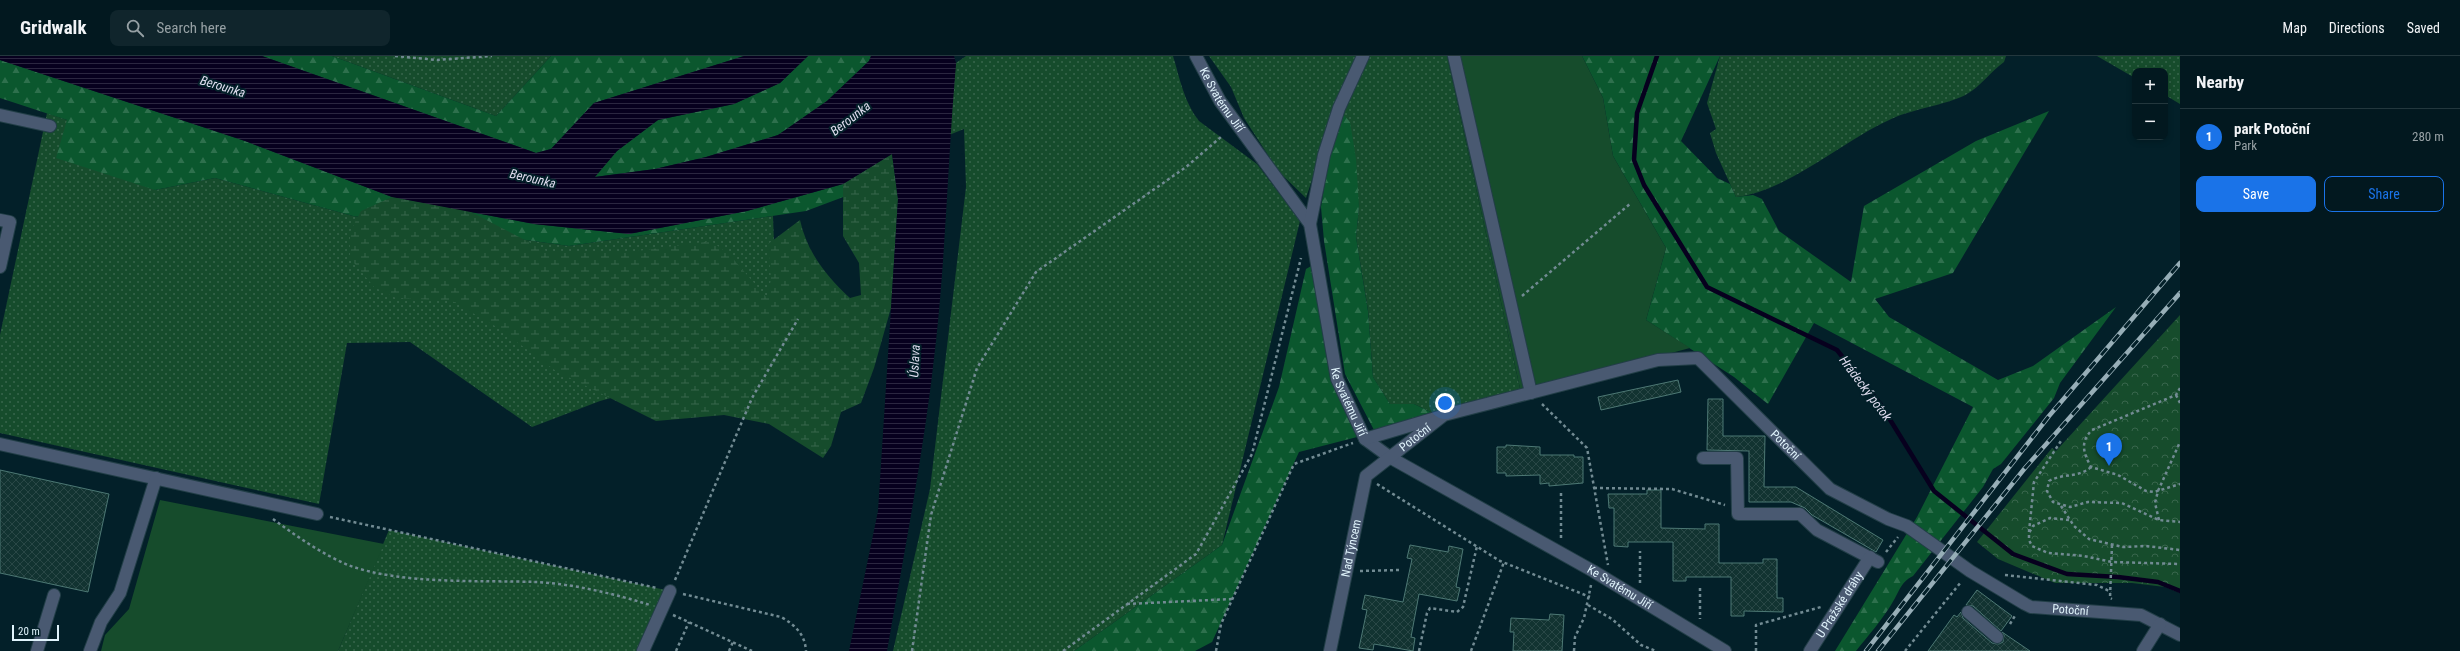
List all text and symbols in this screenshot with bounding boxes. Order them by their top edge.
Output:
search box [110,10,390,46]
text: Gridwalk [20,16,86,39]
icon: search [124,17,146,39]
text: Search here [156,19,226,37]
text: Map [2283,20,2307,36]
text: Directions [2329,20,2385,36]
text: Saved [2407,20,2440,36]
street label: Ke Svatému Jiří [1196,65,1248,136]
map controls [2132,68,2168,140]
button: + [2132,68,2168,104]
water label: Berounka [198,72,247,100]
text: Nearby [2196,72,2244,92]
water label: Berounka [827,98,873,139]
button: − [2132,104,2168,140]
text: park Potoční [2234,120,2310,138]
text: 1 [2206,129,2212,144]
text: 280 m [2412,129,2444,144]
text: Park [2234,138,2257,153]
water label: Berounka [508,166,557,191]
button: Save [2196,176,2316,212]
button: Share [2324,176,2444,212]
water label: Úslava [906,344,923,378]
water label: Hrádecký potok [1836,353,1895,424]
street label: Ke Svatému Jiří [1328,366,1370,439]
your location [1435,393,1455,413]
street label: Potoční [1397,420,1435,454]
street label: Potoční [1768,427,1804,463]
pin: 1 [2096,433,2122,466]
street label: Nad Týncem [1338,518,1364,578]
street label: Ke Svatému Jiří [1585,562,1656,613]
street label: U Pražské dráhy [1813,569,1866,640]
street label: Potoční [2052,602,2090,618]
scale bar [12,623,59,642]
text: 20 m [18,625,40,638]

